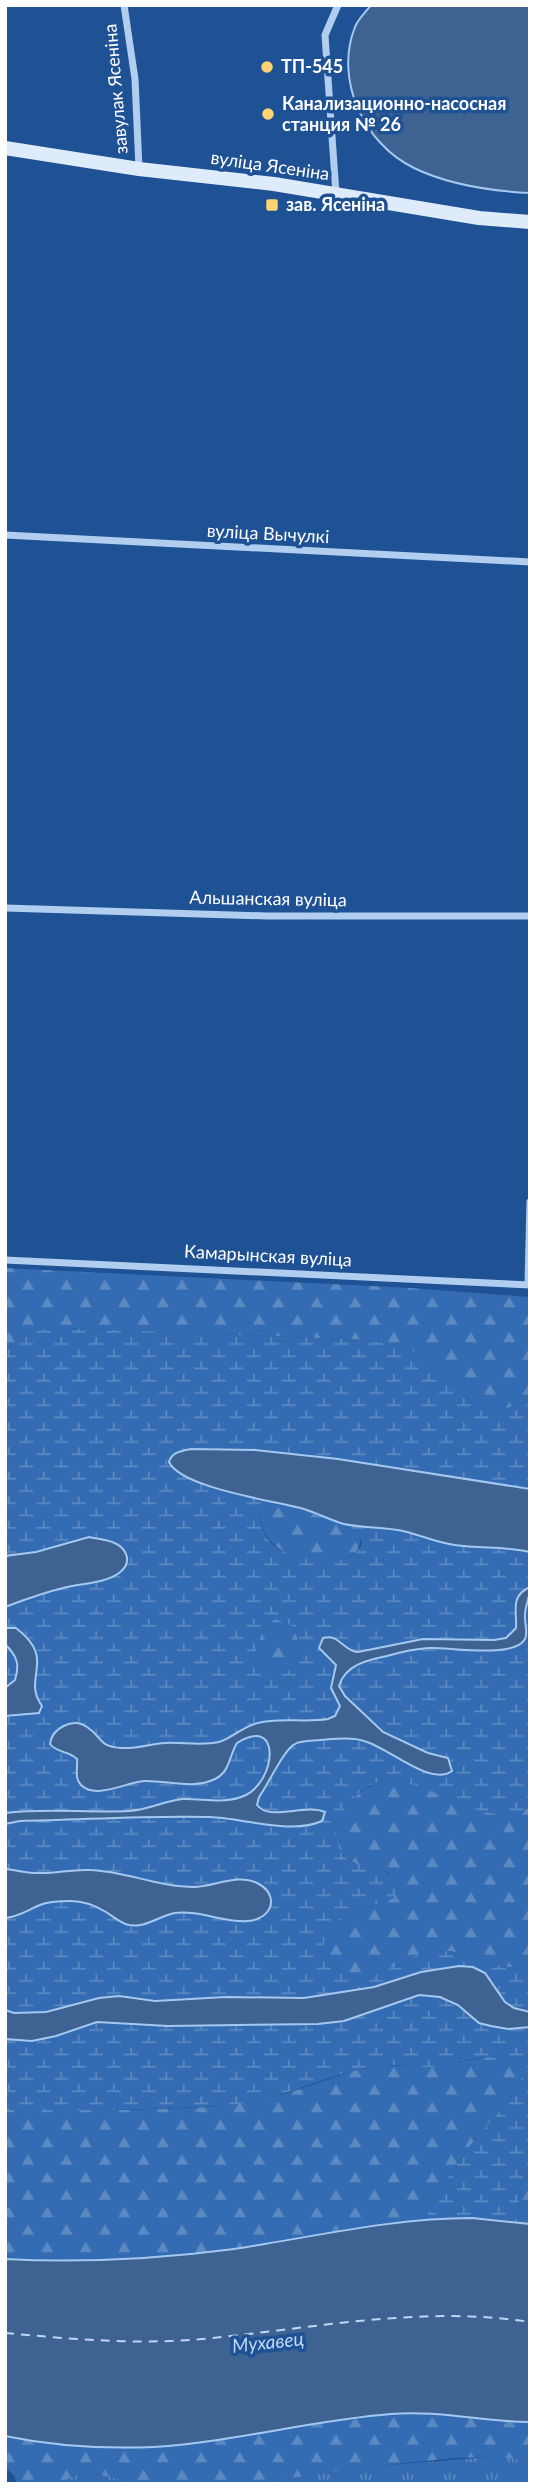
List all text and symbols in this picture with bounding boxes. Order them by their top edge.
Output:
street label: завулак Ясеніна [98,23,132,155]
place label: ТП-545 [281,55,343,77]
marker: ТП-545 [259,59,275,75]
place label: Канализационно-насосная станция № 26 [282,92,506,135]
marker: Канализационно-насосная станция № 26 [260,106,276,122]
street label: вуліца Ясеніна [209,146,331,184]
place label: зав. Ясеніна [286,193,385,215]
marker: зав. Ясеніна [264,197,280,213]
street label: вуліца Вычулкі [206,519,330,547]
street label: Альшанская вуліца [189,886,347,910]
street label: Камарынская вуліца [184,1240,352,1270]
water label: Мухавец [231,2326,305,2357]

